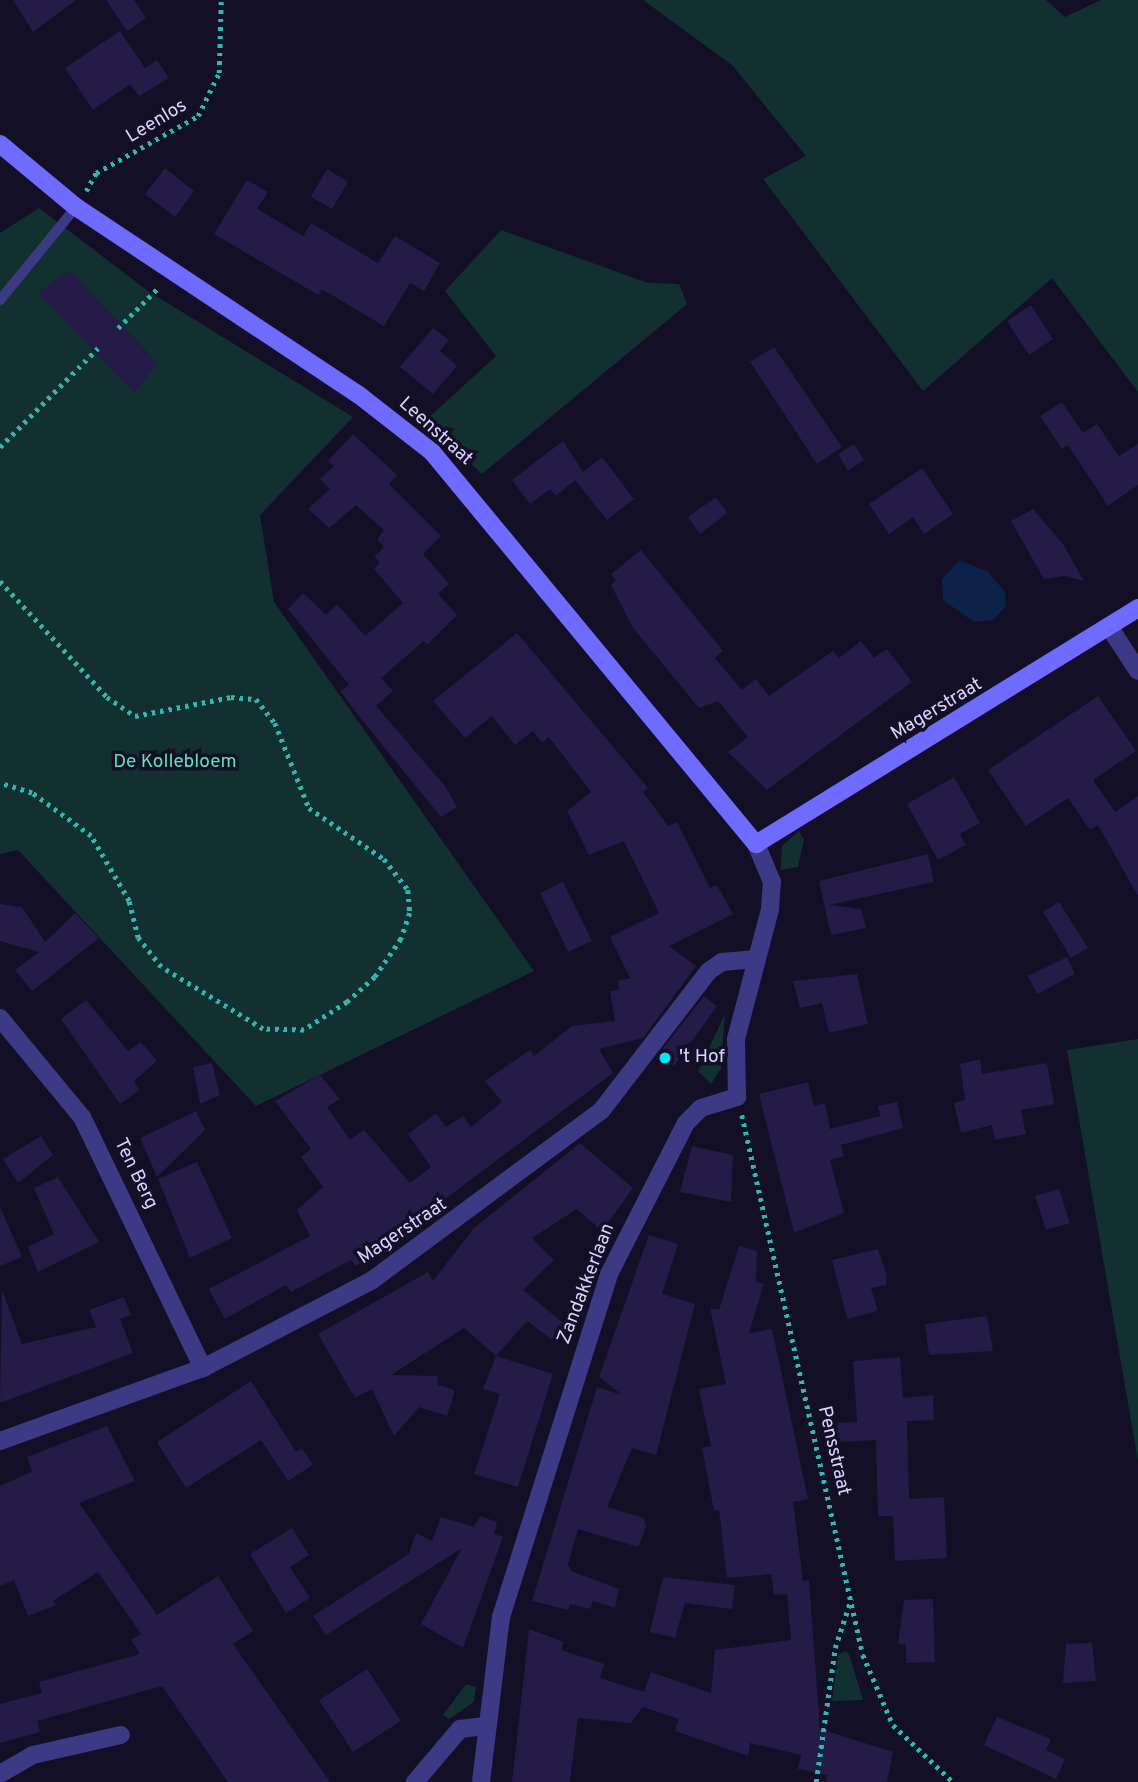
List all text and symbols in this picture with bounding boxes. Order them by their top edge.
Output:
street label: Leenlos [123,95,191,149]
street label: Leenstraat [393,393,477,471]
street label: Magerstraat [887,674,987,746]
park label: De Kollebloem [113,752,237,774]
place label: 't Hof [679,1047,725,1069]
marker: 't Hof [657,1050,673,1066]
street label: Ten Berg [108,1135,162,1213]
street label: Magerstraat [354,1194,452,1270]
street label: Zandakkerlaan [553,1220,621,1348]
street label: Pensstraat [812,1404,854,1498]

